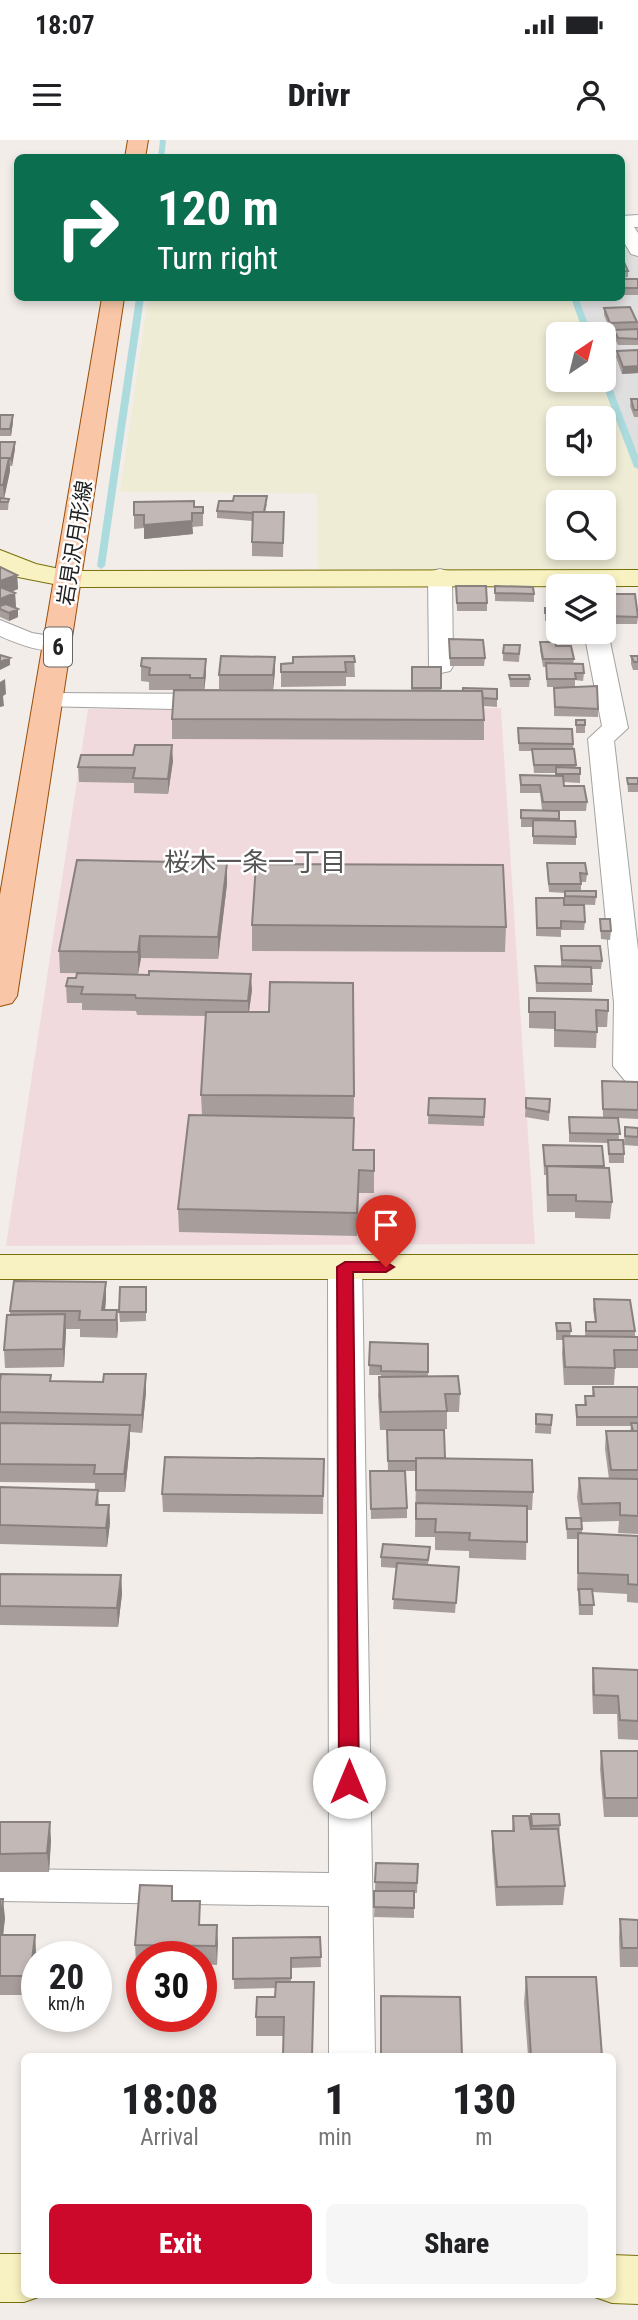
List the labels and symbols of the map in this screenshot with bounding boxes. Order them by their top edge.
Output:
north arrow [546,322,616,392]
street label: 岩見沢月形線 [53,479,97,607]
road number: 6 [44,628,72,666]
district label: 桜木一条一丁目 [164,847,346,877]
pin [356,1195,416,1267]
position arrow [312,1745,386,1819]
speed limit sign: 30 [126,1941,217,2032]

